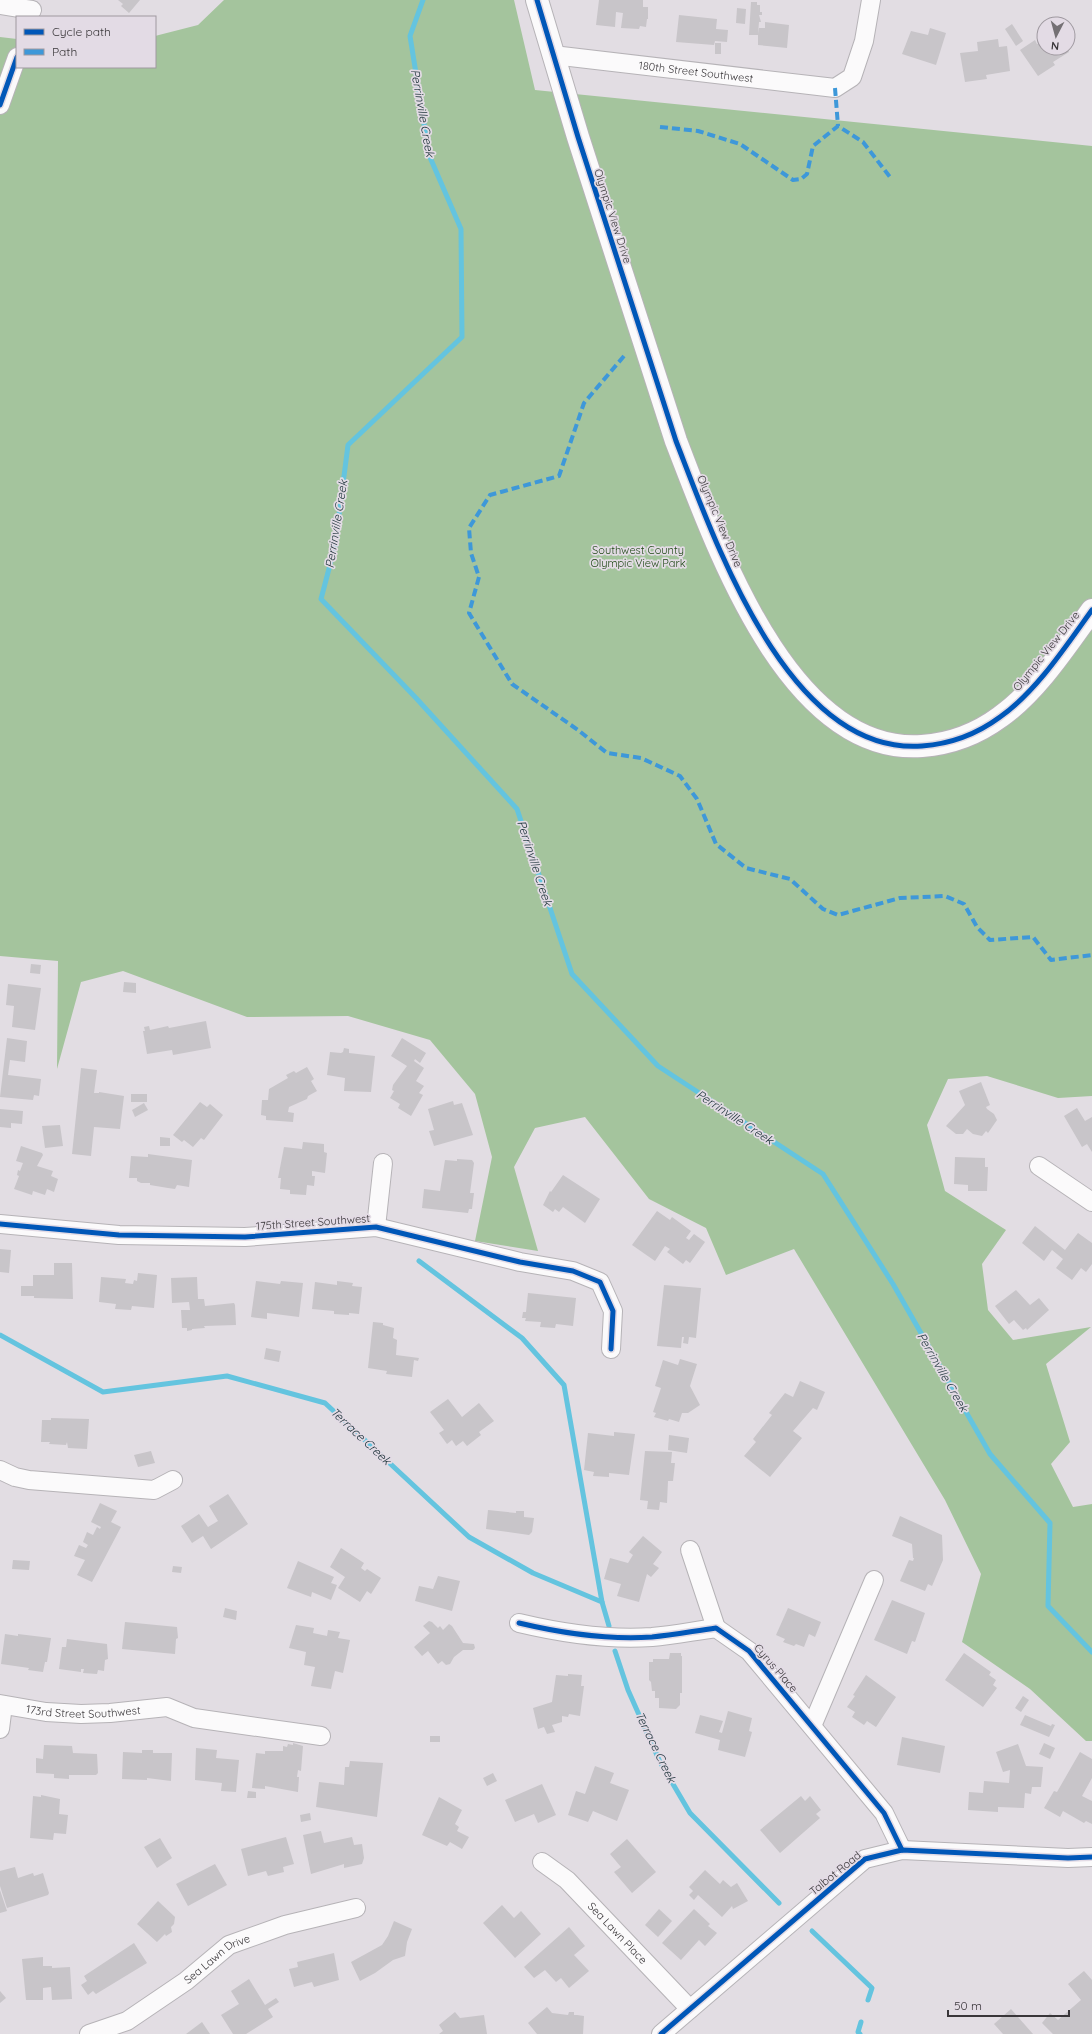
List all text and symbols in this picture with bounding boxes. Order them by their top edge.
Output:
legend [16,16,156,68]
north arrow [1036,16,1076,56]
text: Cycle path [52,24,111,39]
text: N [1050,39,1060,53]
text: Path [52,44,77,59]
street label: 180th Street Southwest [638,58,754,85]
water label: Perrinville Creek [408,68,438,160]
street label: Olympic View Drive [591,167,635,265]
street label: Olympic View Drive [694,473,746,569]
water label: Perrinville Creek [322,477,351,569]
park label: Southwest County Olympic View Park [590,543,686,570]
street label: Olympic View Drive [1010,608,1082,694]
water label: Perrinville Creek [514,818,556,909]
water label: Perrinville Creek [694,1086,778,1148]
street label: 175th Street Southwest [256,1211,371,1233]
water label: Perrinville Creek [914,1330,973,1416]
water label: Terrace Creek [328,1404,396,1469]
street label: Cyrus Place [751,1641,801,1695]
street label: 173rd Street Southwest [25,1702,141,1721]
water label: Terrace Creek [632,1709,680,1786]
street label: Talbot Road [806,1848,864,1898]
street label: Sea Lawn Place [585,1899,650,1967]
street label: Sea Lawn Drive [181,1931,252,1987]
scale bar [948,1992,1069,2018]
text: 50 m [954,1998,982,2013]

